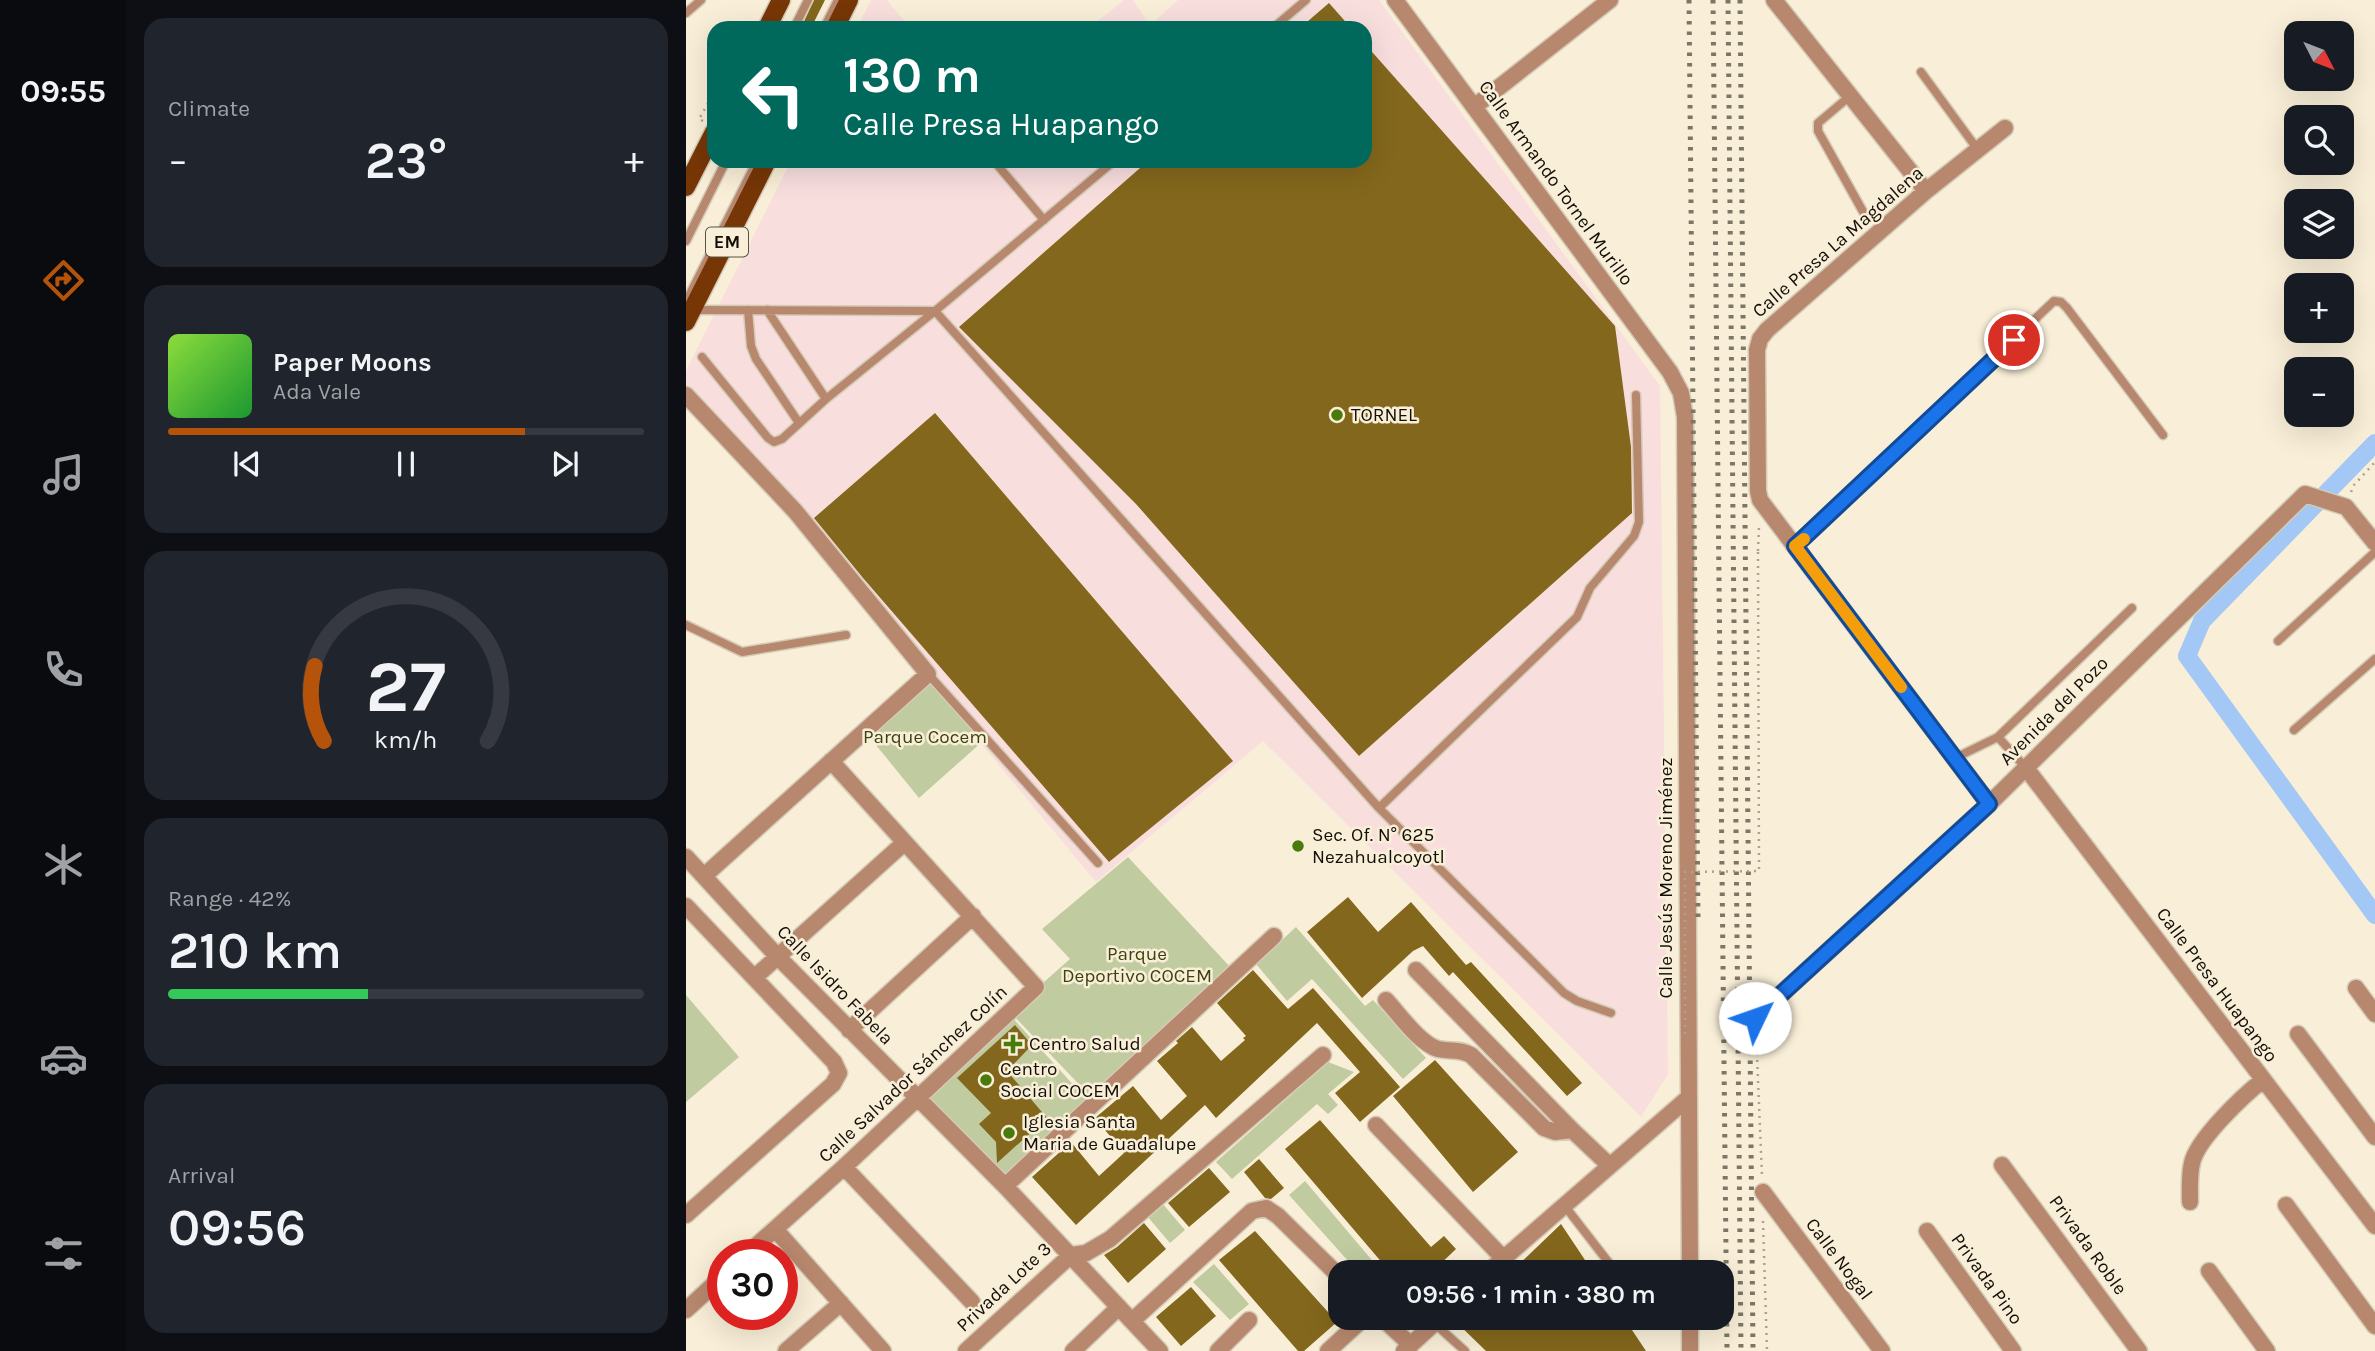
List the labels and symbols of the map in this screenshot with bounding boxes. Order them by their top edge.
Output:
north arrow [2284,21,2354,91]
street label: Calle Armando Tornel Murillo [1474,76,1638,290]
street label: Calle Presa La Magdalena [1748,162,1928,322]
road number: EM [706,228,748,256]
pin [1984,310,2044,370]
place label: TORNEL [1351,404,1417,426]
marker: TORNEL [1329,407,1345,423]
street label: Avenida del Pozo [1995,652,2113,770]
park label: Parque Cocem [863,726,987,748]
street label: Calle Jesús Moreno Jiménez [1655,758,1677,999]
place label: Sec. Of. N° 625 Nezahualcoyotl [1312,824,1445,868]
marker: Sec. Of. N° 625 Nezahualcoyotl [1290,838,1306,854]
street label: Calle Presa Huapango [2152,903,2282,1067]
street label: Calle Isidro Fabela [772,921,898,1049]
park label: Parque Deportivo COCEM [1062,943,1212,987]
street label: Calle Salvador Sánchez Colín [814,981,1012,1167]
position arrow [1718,981,1792,1055]
place label: Centro Salud [1029,1033,1141,1055]
marker: Centro Salud [1003,1034,1023,1054]
place label: Centro Social COCEM [1000,1058,1120,1102]
marker: Centro Social COCEM [978,1072,994,1088]
place label: Iglesia Santa Maria de Guadalupe [1023,1111,1196,1155]
marker: Iglesia Santa Maria de Guadalupe [1001,1125,1017,1141]
street label: Privada Roble [2045,1191,2131,1299]
street label: Calle Nogal [1801,1214,1877,1304]
street label: Privada Pino [1947,1229,2027,1329]
street label: Privada Lote 3 [952,1238,1056,1336]
speed limit sign: 30 [707,1239,798,1330]

